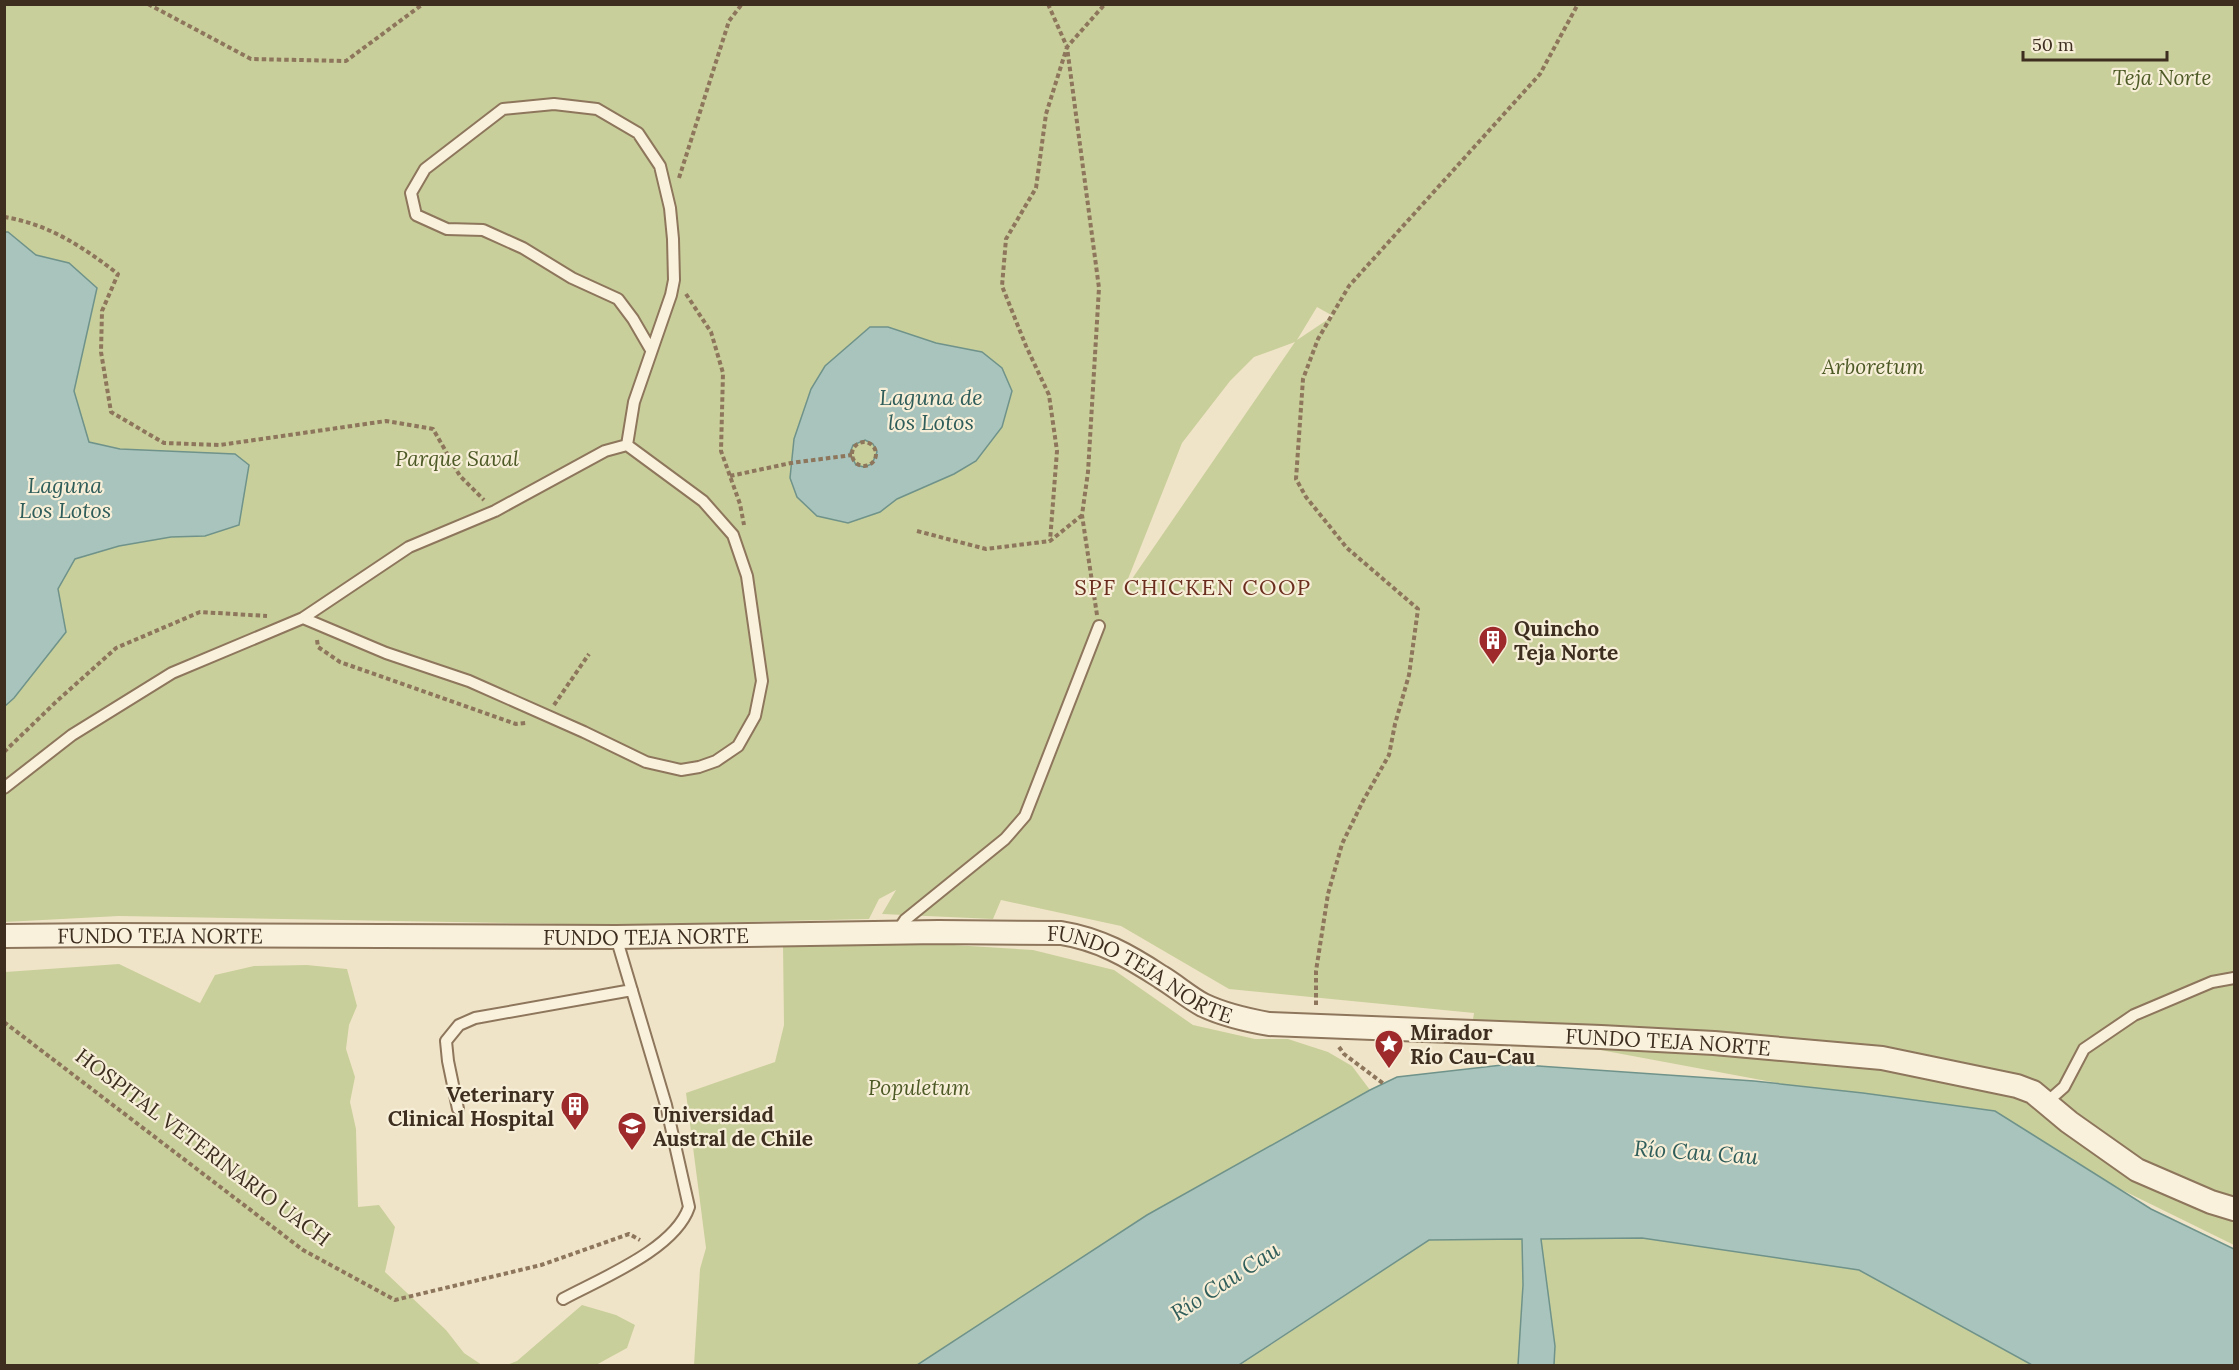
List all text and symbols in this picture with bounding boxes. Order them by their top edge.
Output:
scale bar [2023,24,2167,62]
text: 50 m [2032,33,2074,56]
park label: Teja Norte [2112,64,2212,91]
park label: Arboretum [1821,353,1925,380]
water label: Laguna de los Lotos [879,383,983,436]
park label: Parque Saval [395,445,519,472]
water label: Laguna Los Lotos [19,471,111,524]
district label: SPF CHICKEN COOP [1074,573,1312,601]
place label: Quincho Teja Norte [1514,615,1618,666]
building icon: Quincho Teja Norte [1477,624,1509,666]
street label: FUNDO TEJA NORTE [1047,919,1236,1029]
street label: FUNDO TEJA NORTE [57,921,263,949]
street label: FUNDO TEJA NORTE [543,921,749,951]
place label: Mirador Río Cau-Cau [1410,1019,1535,1070]
street label: FUNDO TEJA NORTE [1565,1022,1772,1062]
place icon: Mirador Río Cau-Cau [1373,1028,1405,1070]
street label: HOSPITAL VETERINARIO UACH [70,1042,336,1252]
park label: Populetum [868,1074,971,1101]
place label: Veterinary Clinical Hospital [388,1081,554,1132]
building icon: Veterinary Clinical Hospital [559,1090,591,1132]
place label: Universidad Austral de Chile [653,1101,813,1152]
school or university icon: Universidad Austral de Chile [616,1110,648,1152]
water label: Río Cau Cau [1633,1134,1759,1170]
water label: Río Cau Cau [1165,1235,1285,1327]

